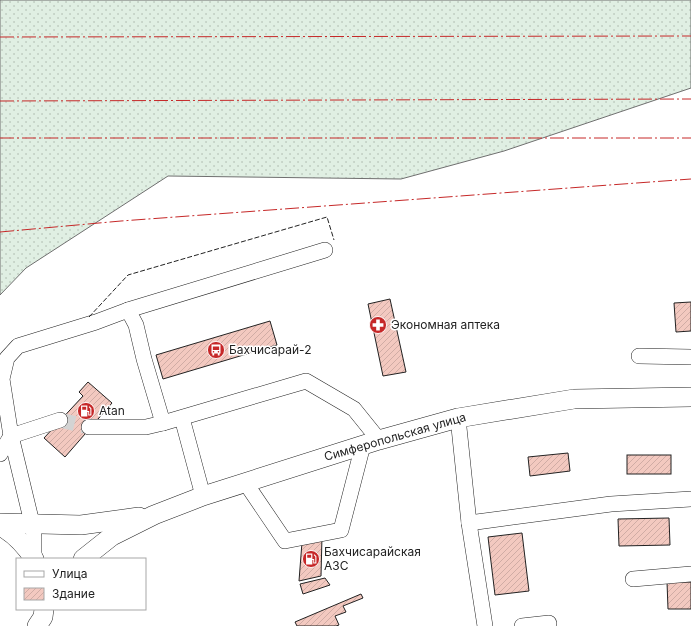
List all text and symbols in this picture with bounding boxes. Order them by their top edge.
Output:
pharmacy icon: Экономная аптека [368,315,388,335]
place label: Экономная аптека [391,317,500,332]
bus stop icon: Бахчисарай-2 [206,340,226,360]
place label: Бахчисарай-2 [229,342,312,357]
fuel station icon: Atan [76,401,96,421]
place label: Atan [99,403,125,418]
street label: Симферопольская улица [322,409,468,464]
place label: Бахчисарайская АЗС [324,544,421,573]
fuel station icon: Бахчисарайская АЗС [301,549,321,569]
legend [16,558,146,610]
text: Улица [52,566,87,581]
text: Здание [52,586,95,601]

